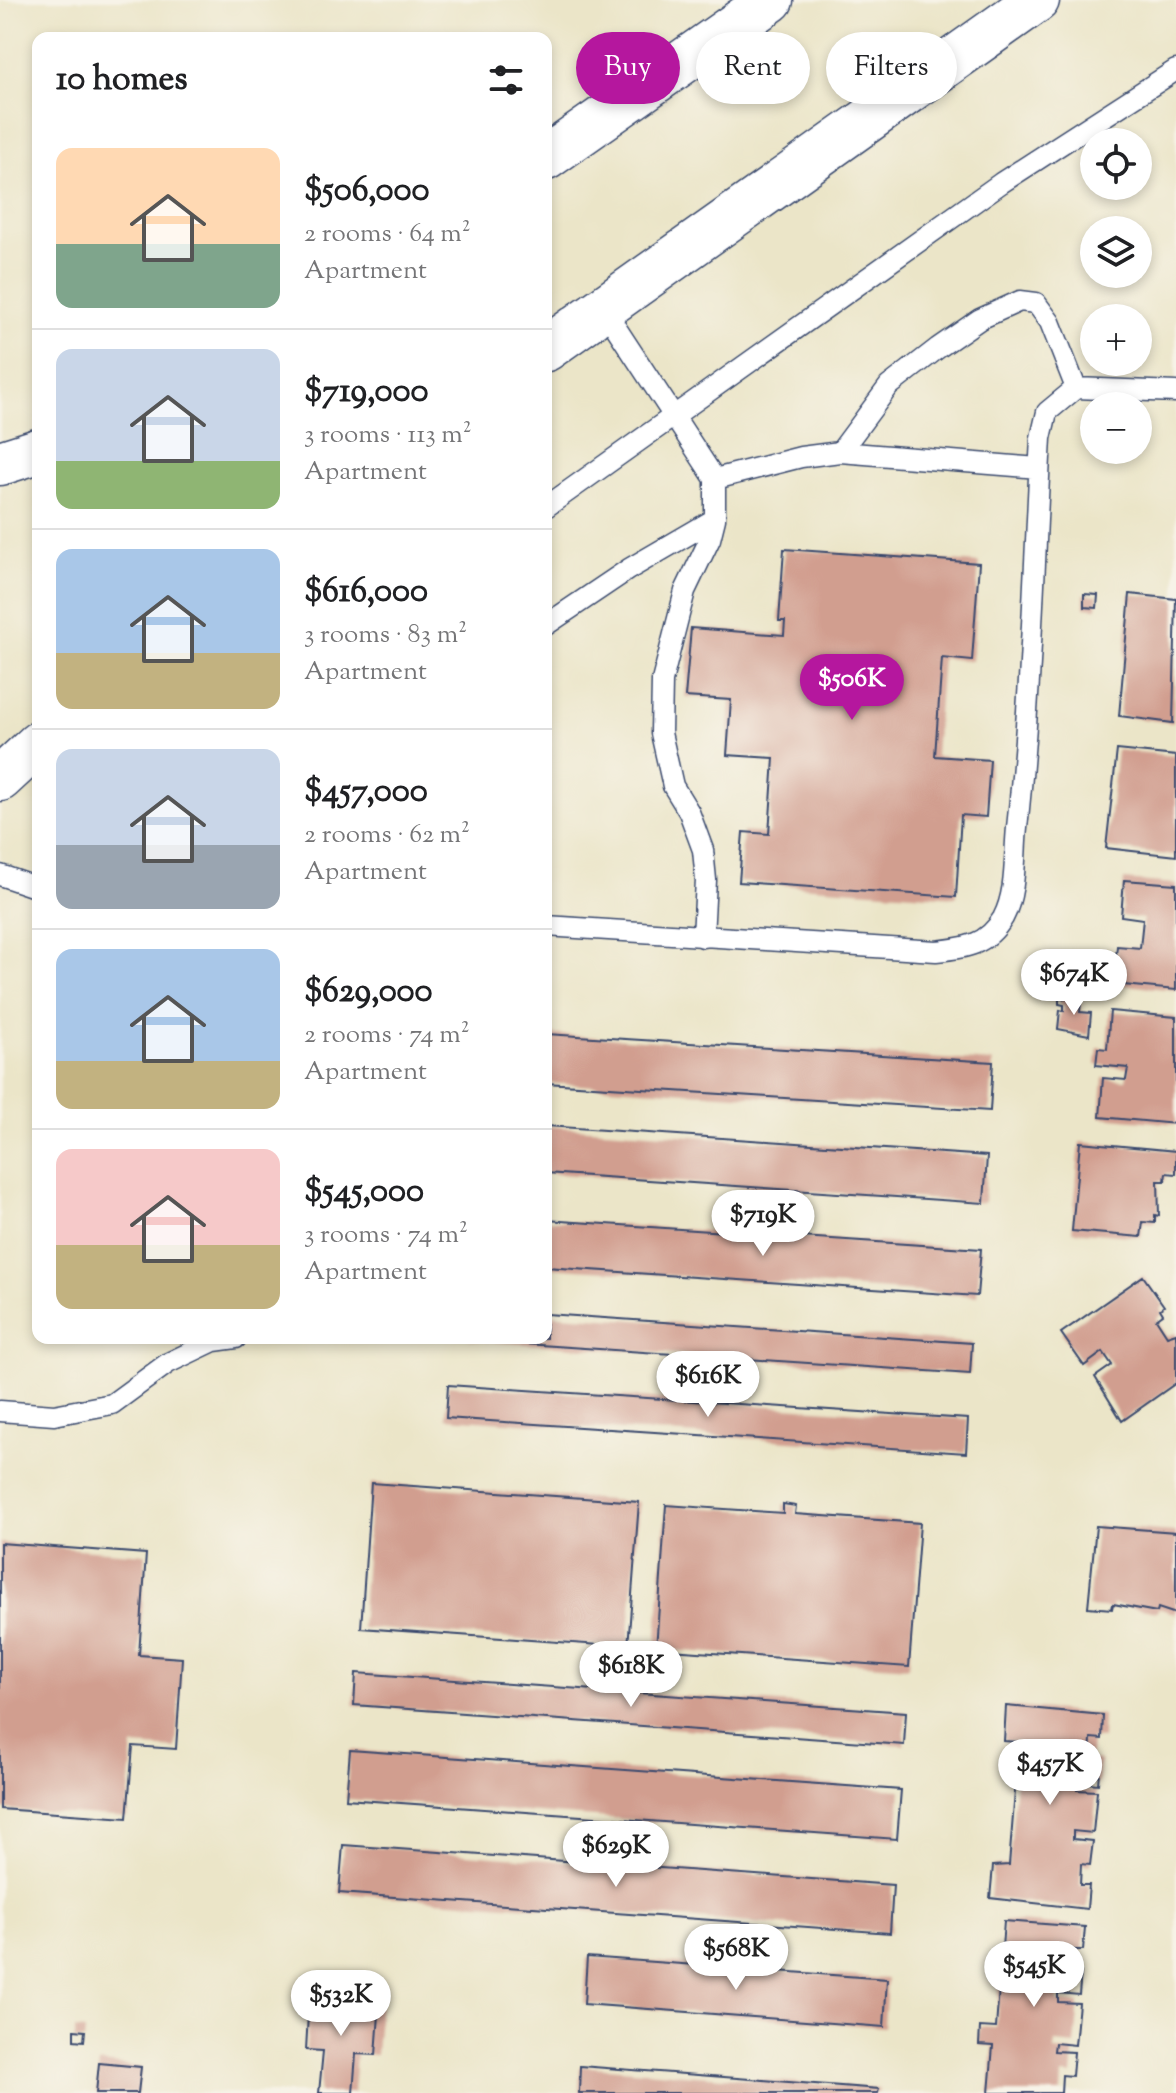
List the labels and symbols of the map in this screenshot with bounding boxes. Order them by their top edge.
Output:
pin: $506K [796,654,908,722]
pin: $674K [1018,949,1130,1017]
pin: $719K [707,1190,819,1258]
pin: $616K [652,1351,764,1419]
pin: $618K [575,1641,687,1709]
pin: $457K [994,1739,1106,1807]
pin: $629K [560,1821,672,1889]
pin: $568K [680,1924,792,1992]
pin: $545K [978,1941,1090,2009]
pin: $532K [285,1970,397,2038]

